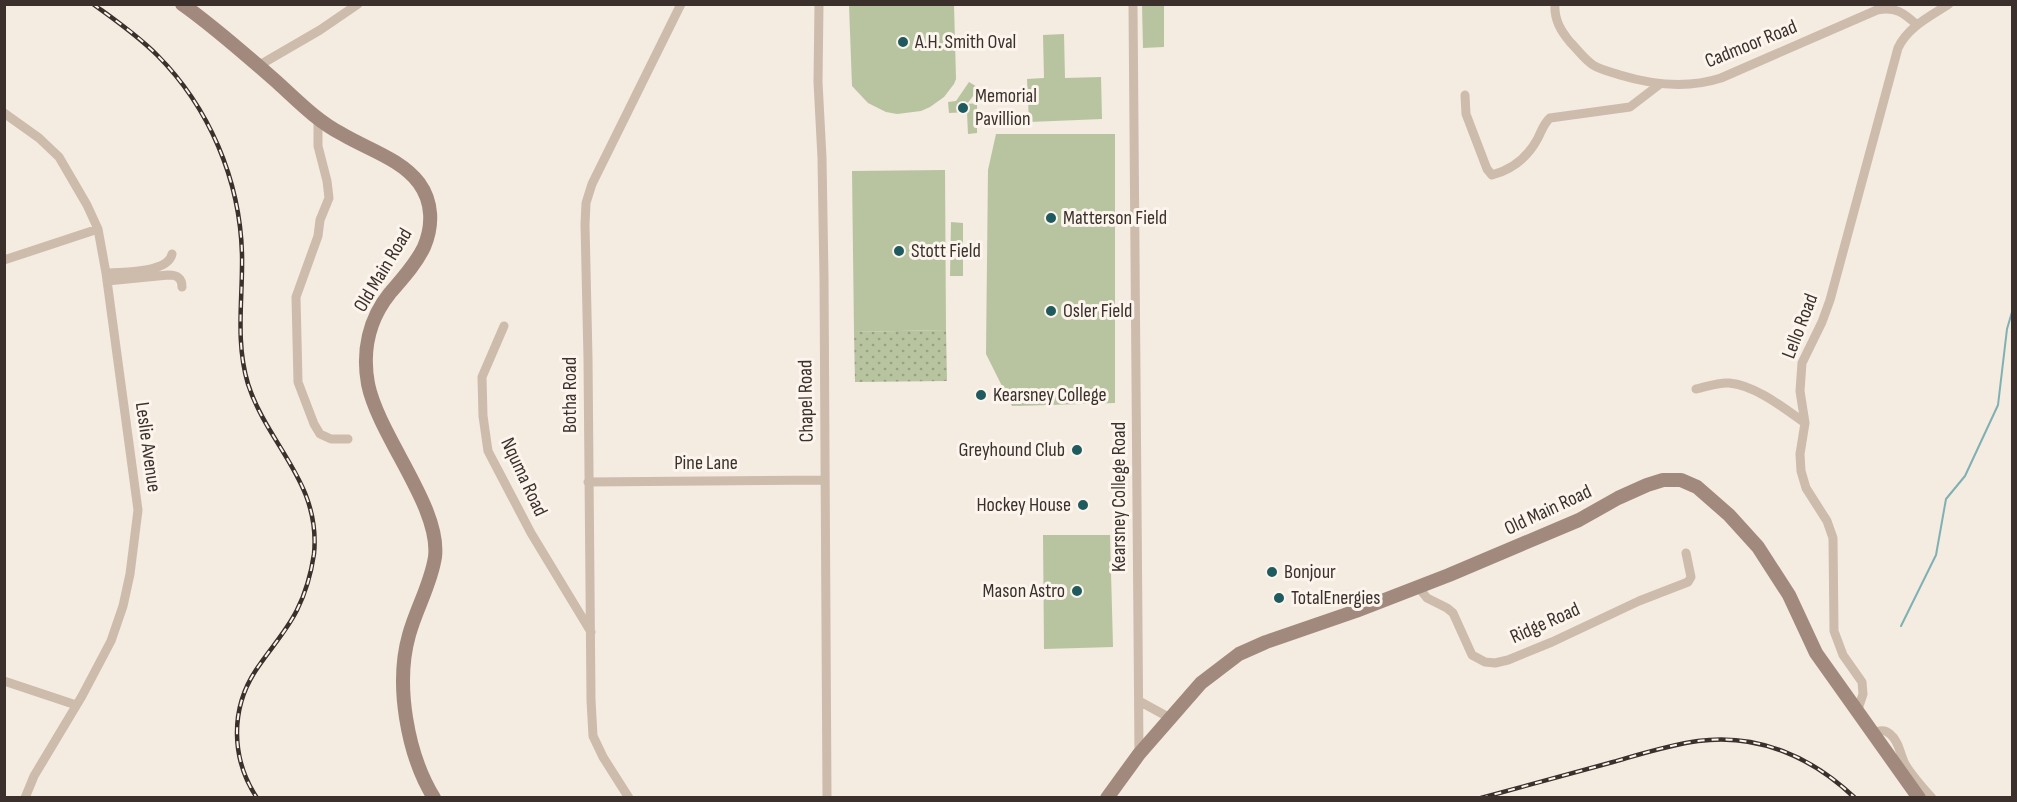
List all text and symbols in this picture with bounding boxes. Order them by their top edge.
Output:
street label: Cadmoor Road [1701,15,1801,73]
place label: A.H. Smith Oval [914,30,1016,54]
marker: A.H. Smith Oval [896,35,910,49]
place label: Memorial Pavillion [975,84,1037,131]
marker: Memorial Pavillion [956,101,970,115]
place label: Matterson Field [1063,206,1167,230]
marker: Matterson Field [1044,211,1058,225]
street label: Old Main Road [349,224,417,316]
place label: Stott Field [911,239,981,263]
marker: Stott Field [892,244,906,258]
street label: Lello Road [1777,290,1823,362]
place label: Osler Field [1063,299,1132,323]
marker: Osler Field [1044,304,1058,318]
street label: Botha Road [558,357,582,433]
street label: Chapel Road [793,360,819,442]
place label: Kearsney College [993,383,1107,407]
marker: Kearsney College [974,388,988,402]
street label: Leslie Avenue [130,401,166,493]
street label: Kearsney College Road [1107,422,1131,572]
street label: Nquma Road [495,434,553,520]
place label: Greyhound Club [959,438,1065,462]
marker: Greyhound Club [1070,443,1084,457]
street label: Pine Lane [674,451,738,475]
street label: Old Main Road [1501,479,1595,541]
place label: Hockey House [976,493,1071,517]
marker: Hockey House [1076,498,1090,512]
place label: Bonjour [1284,560,1336,584]
marker: Bonjour [1265,565,1279,579]
place label: Mason Astro [983,579,1065,603]
marker: Mason Astro [1070,584,1084,598]
place label: TotalEnergies [1291,586,1380,610]
marker: TotalEnergies [1272,591,1286,605]
street label: Ridge Road [1506,597,1584,649]

